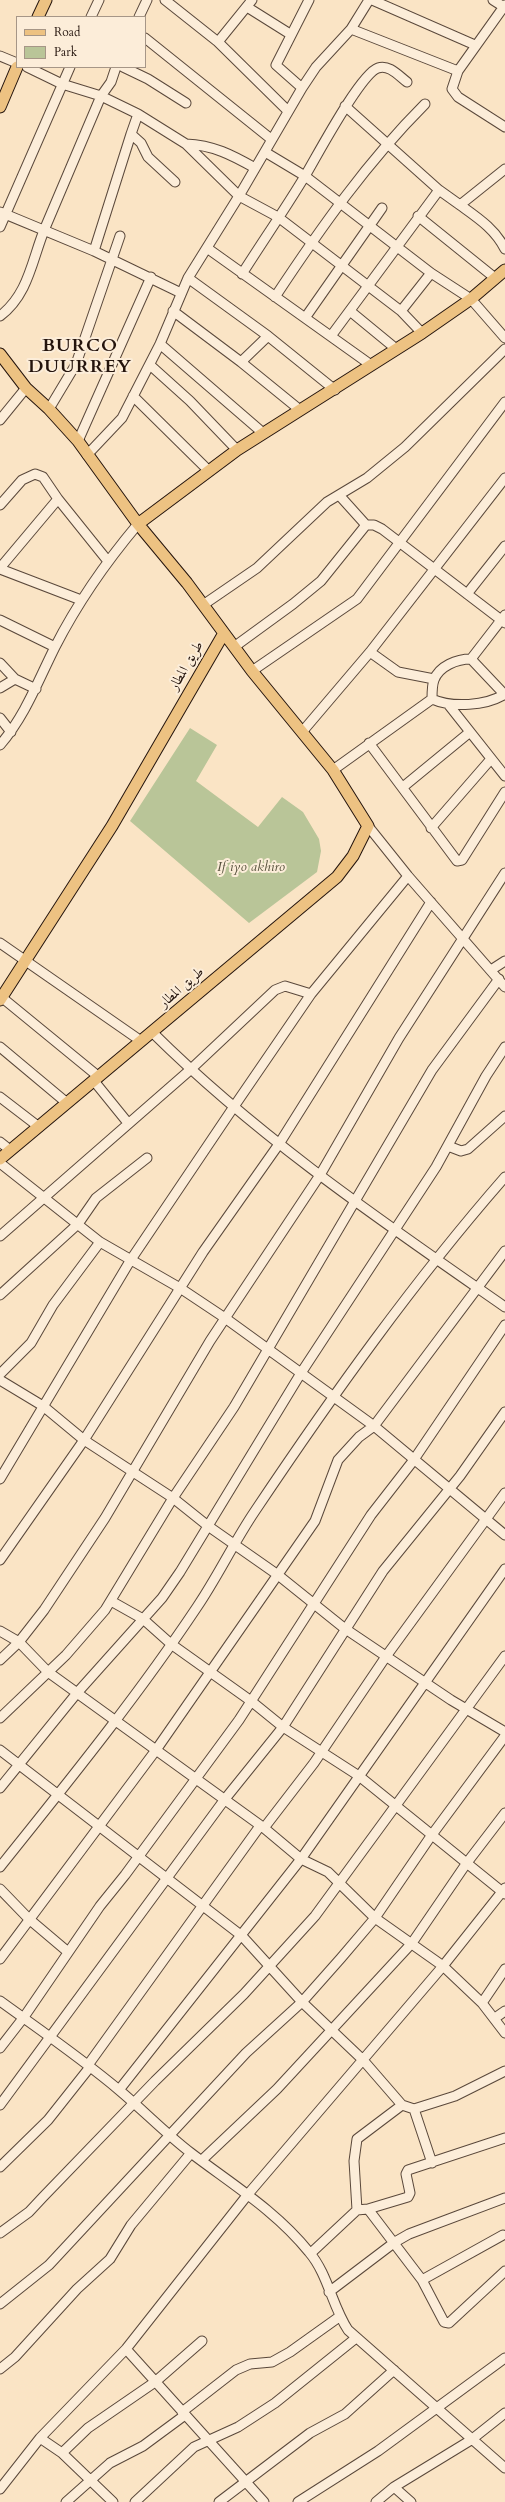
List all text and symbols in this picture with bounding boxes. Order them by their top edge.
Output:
legend [16,16,146,68]
text: Road [54,24,80,40]
text: Park [54,44,77,60]
district label: BURCO DUURREY [28,336,132,378]
street label: طريق المطار [166,638,208,694]
park label: If iyo akhiro [217,860,285,876]
street label: طريق المطار [156,964,208,1012]

